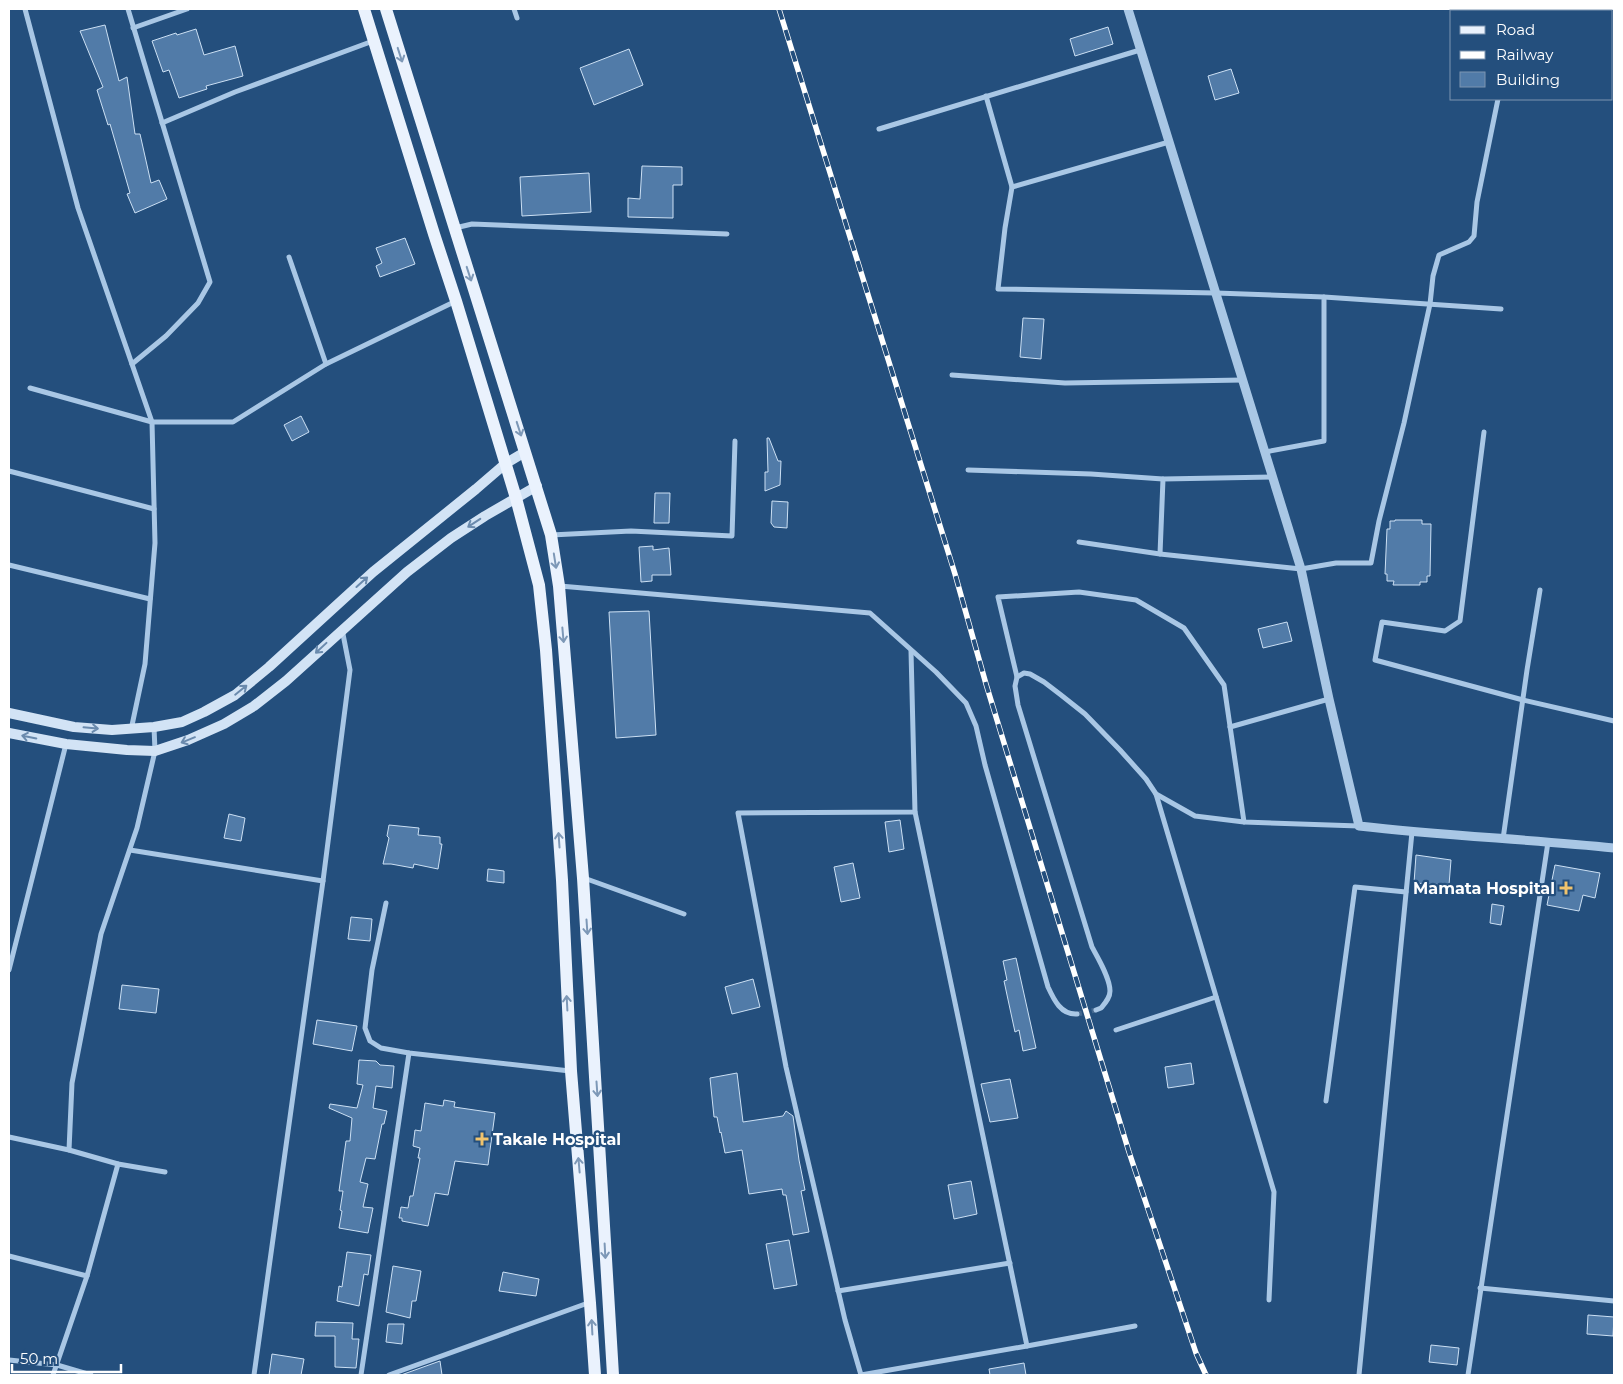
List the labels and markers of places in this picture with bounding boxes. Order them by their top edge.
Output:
place label: Mamata Hospital [1413,879,1555,898]
marker: Mamata Hospital [1559,881,1573,895]
place label: Takale Hospital [493,1130,621,1149]
marker: Takale Hospital [475,1132,489,1146]

